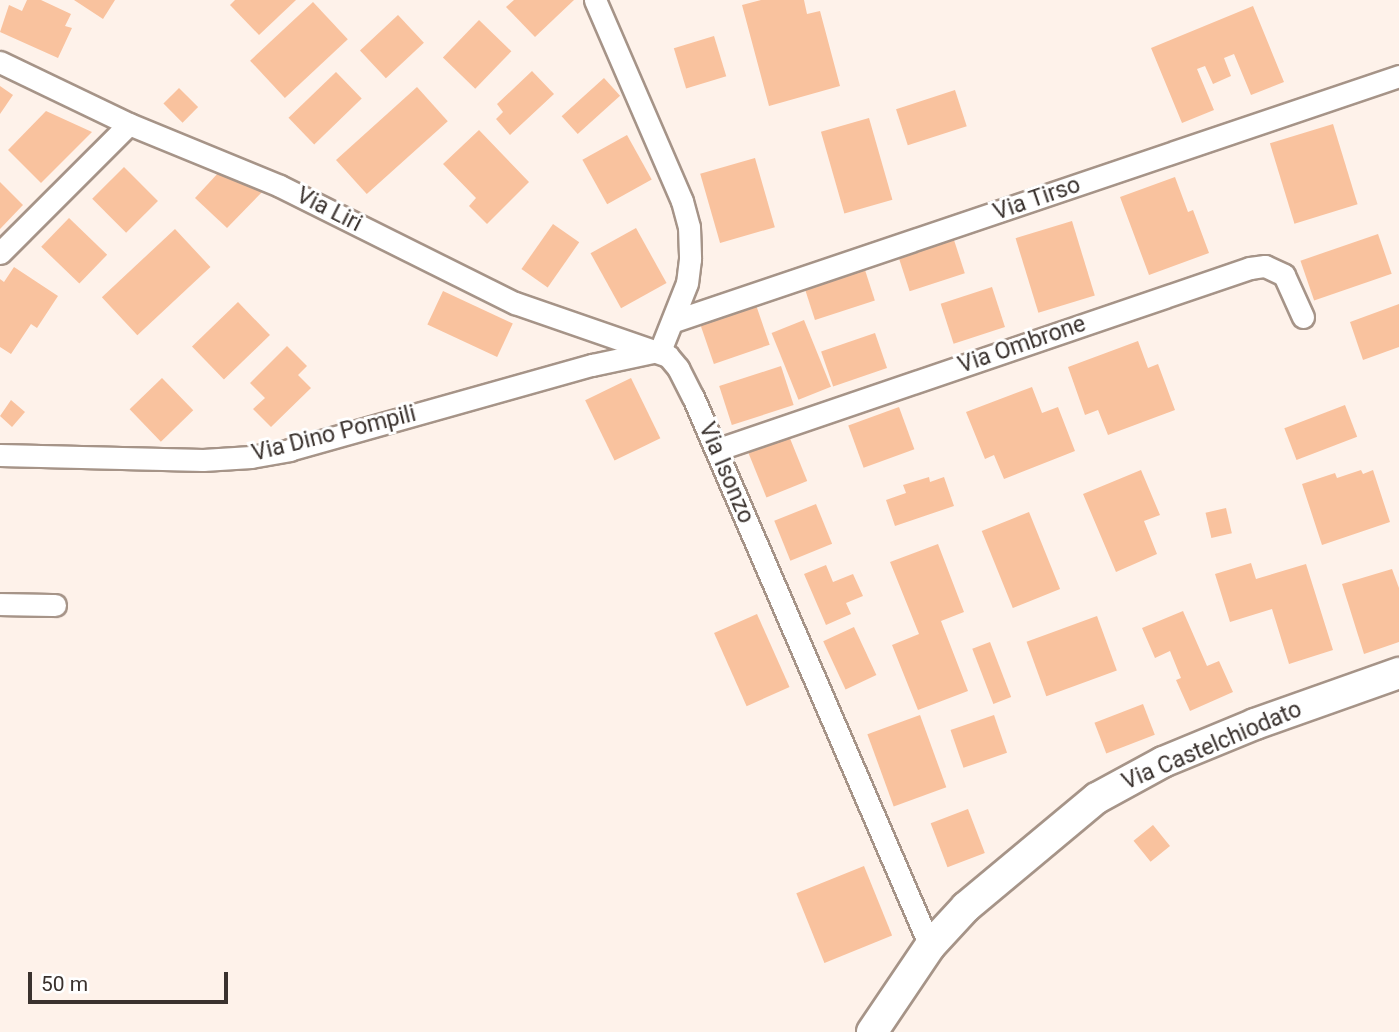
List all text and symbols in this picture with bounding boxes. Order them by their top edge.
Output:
street label: Via Tirso [990,171,1084,227]
street label: Via Liri [292,182,366,238]
street label: Via Ombrone [955,310,1089,380]
street label: Via Dino Pompili [249,400,419,468]
street label: Via Isonzo [692,418,760,528]
street label: Via Castelchiodato [1118,696,1306,796]
scale bar [32,958,231,1002]
text: 50 m [41,972,88,996]

